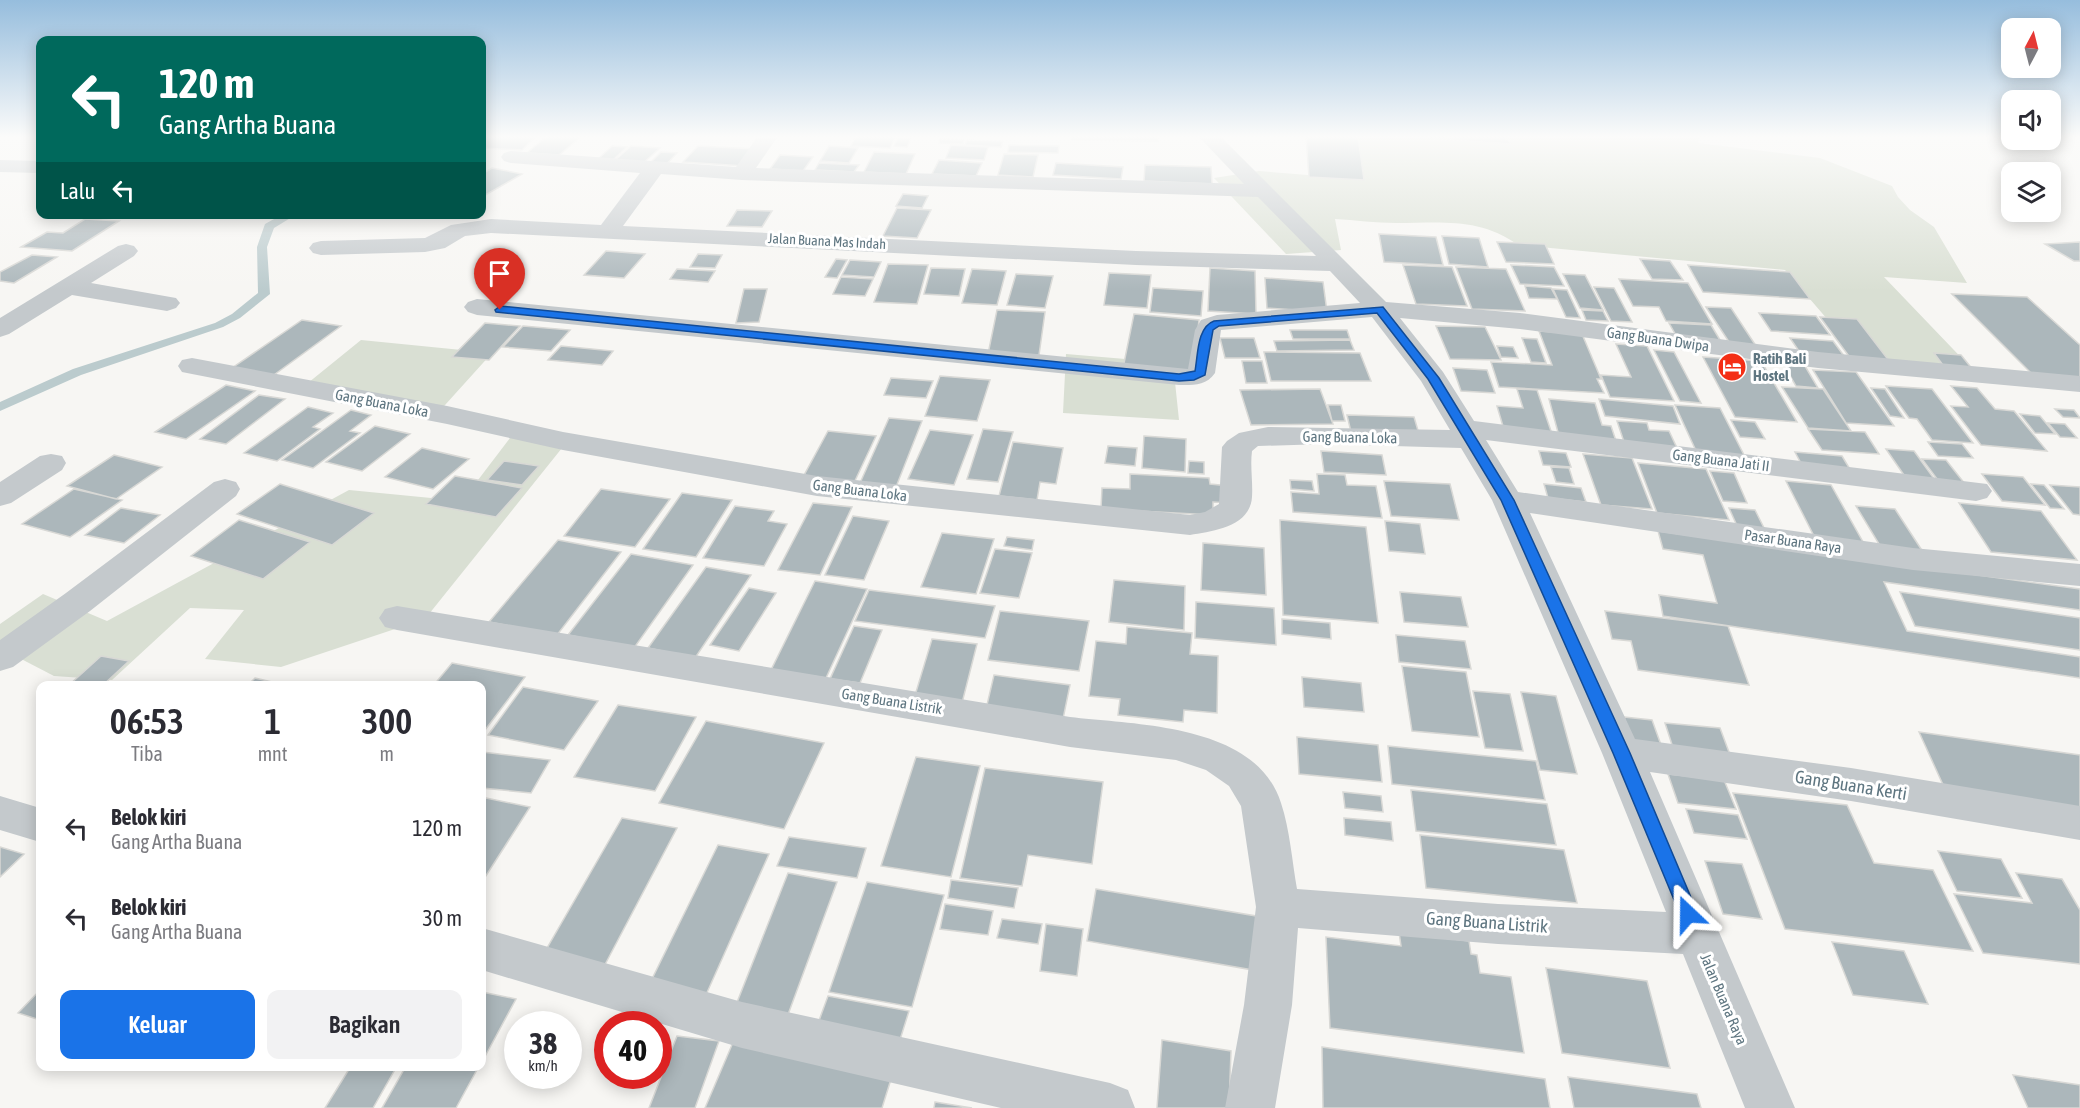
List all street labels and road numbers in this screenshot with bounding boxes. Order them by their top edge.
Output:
street label: Jalan Buana Mas Indah [768,230,886,252]
street label: Gang Buana Dwipa [1606,323,1710,355]
street label: Gang Buana Loka [334,386,430,420]
street label: Gang Buana Loka [1302,428,1398,446]
street label: Gang Buana Jati II [1672,446,1770,474]
street label: Gang Buana Loka [812,476,908,504]
street label: Pasar Buana Raya [1743,526,1843,556]
street label: Gang Buana Listrik [840,685,944,717]
street label: Gang Buana Kerti [1794,766,1908,804]
street label: Gang Buana Listrik [1425,907,1549,937]
street label: Jalan Buana Raya [1697,951,1751,1047]

